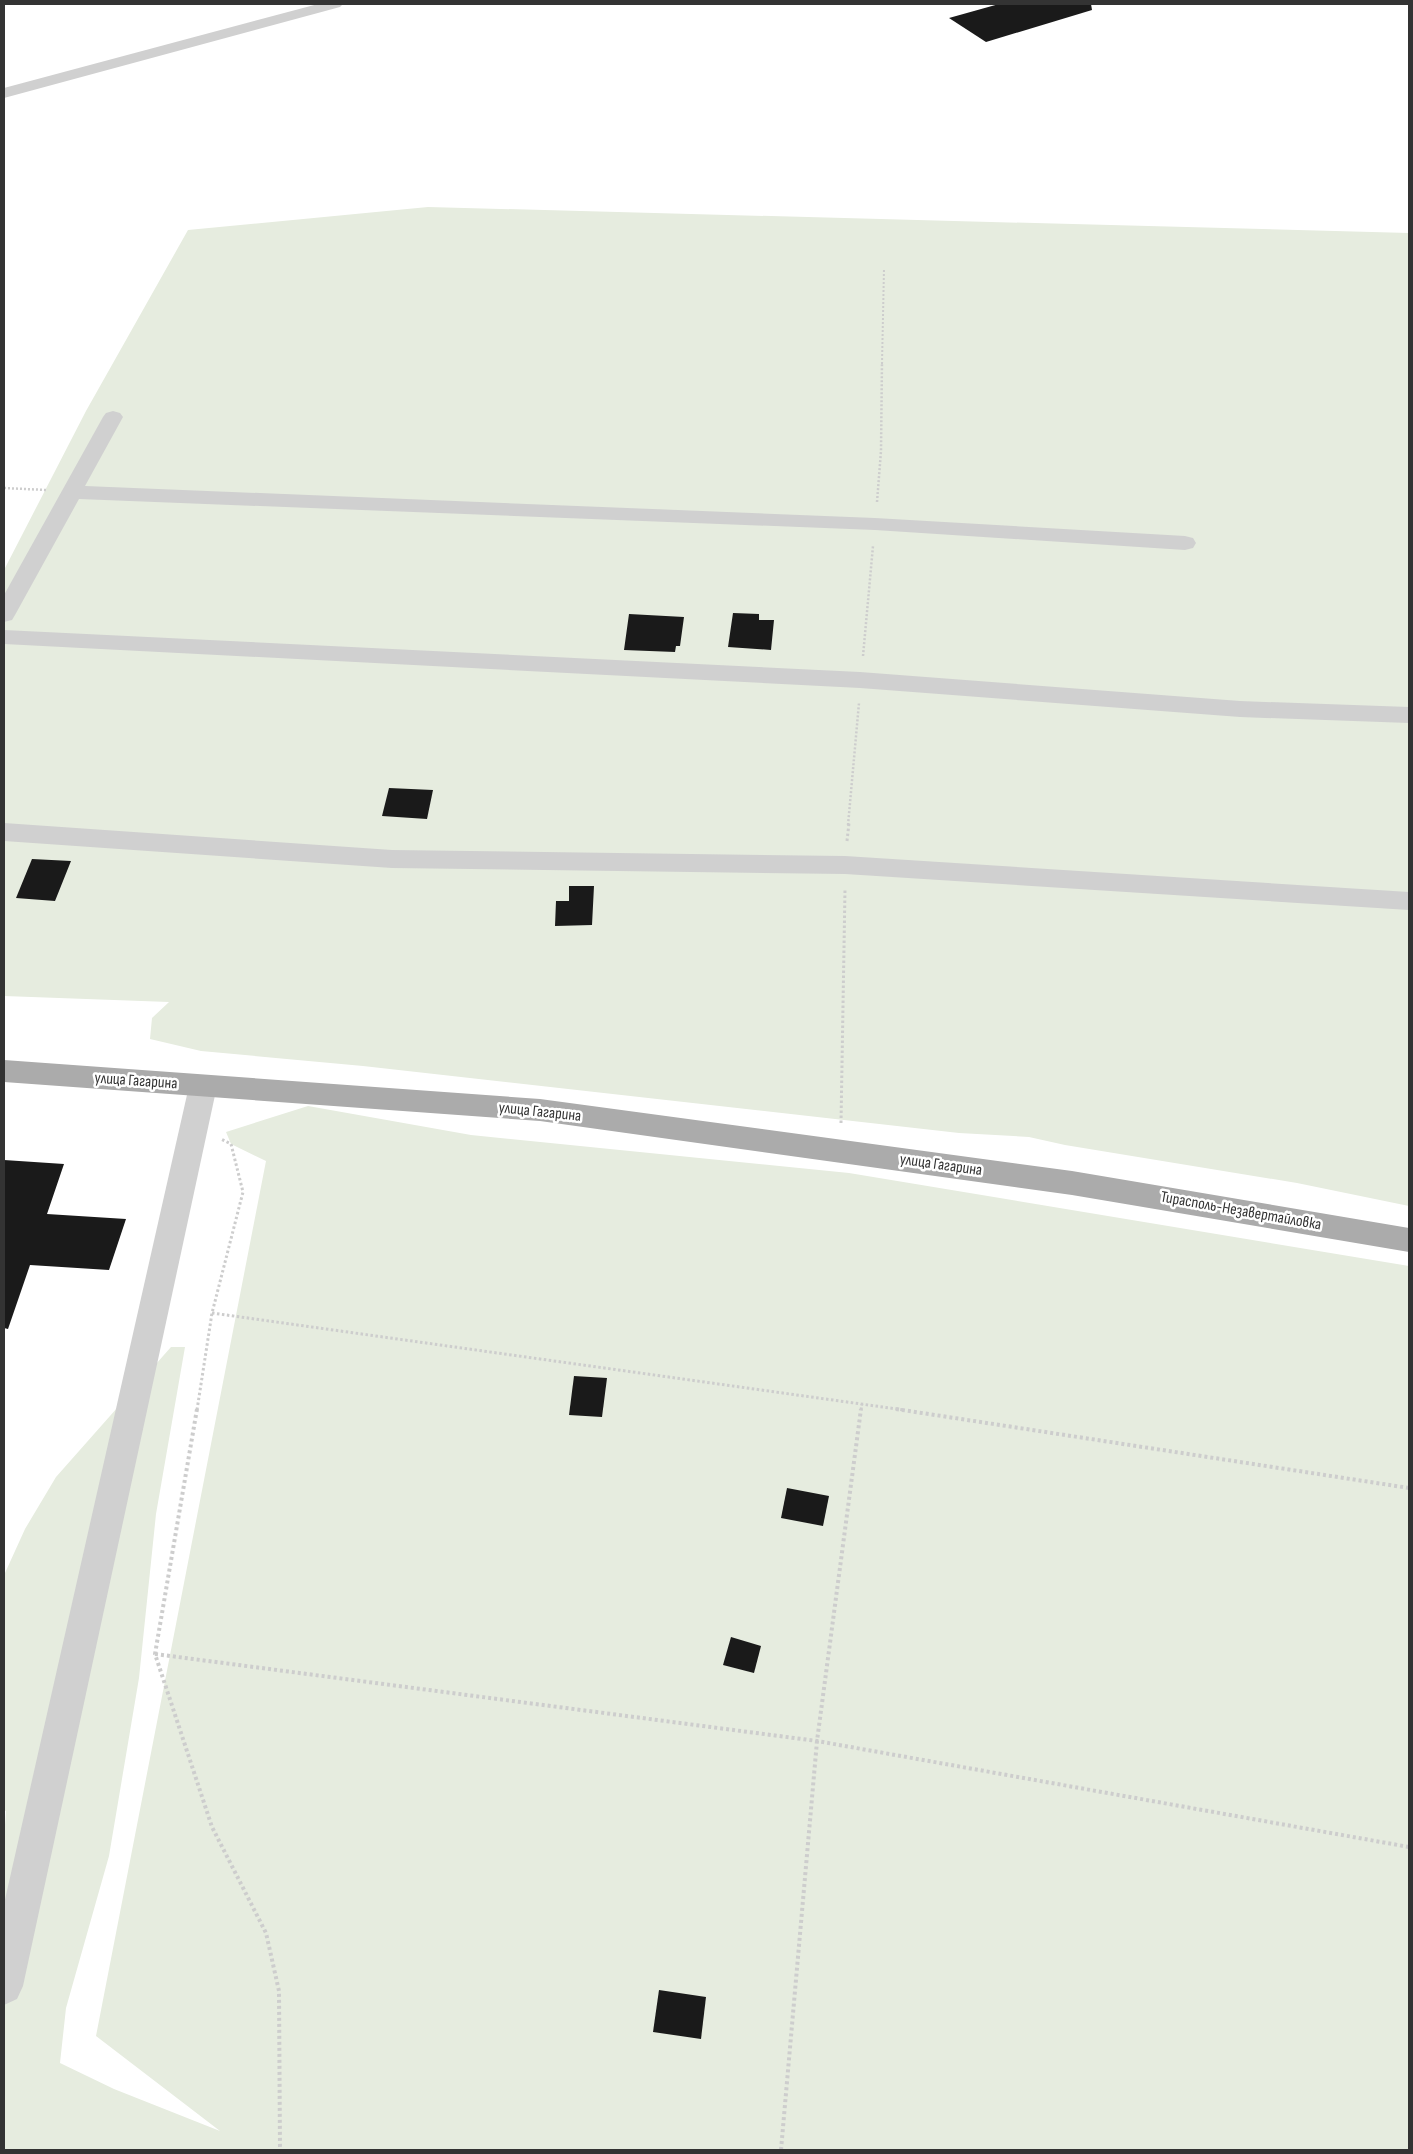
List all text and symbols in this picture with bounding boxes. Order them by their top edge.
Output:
street label: улица Гагарина [94,1069,178,1093]
street label: улица Гагарина [498,1098,582,1126]
street label: улица Гагарина [899,1150,983,1180]
street label: Тирасполь-Незавертайловка [1159,1188,1323,1234]

